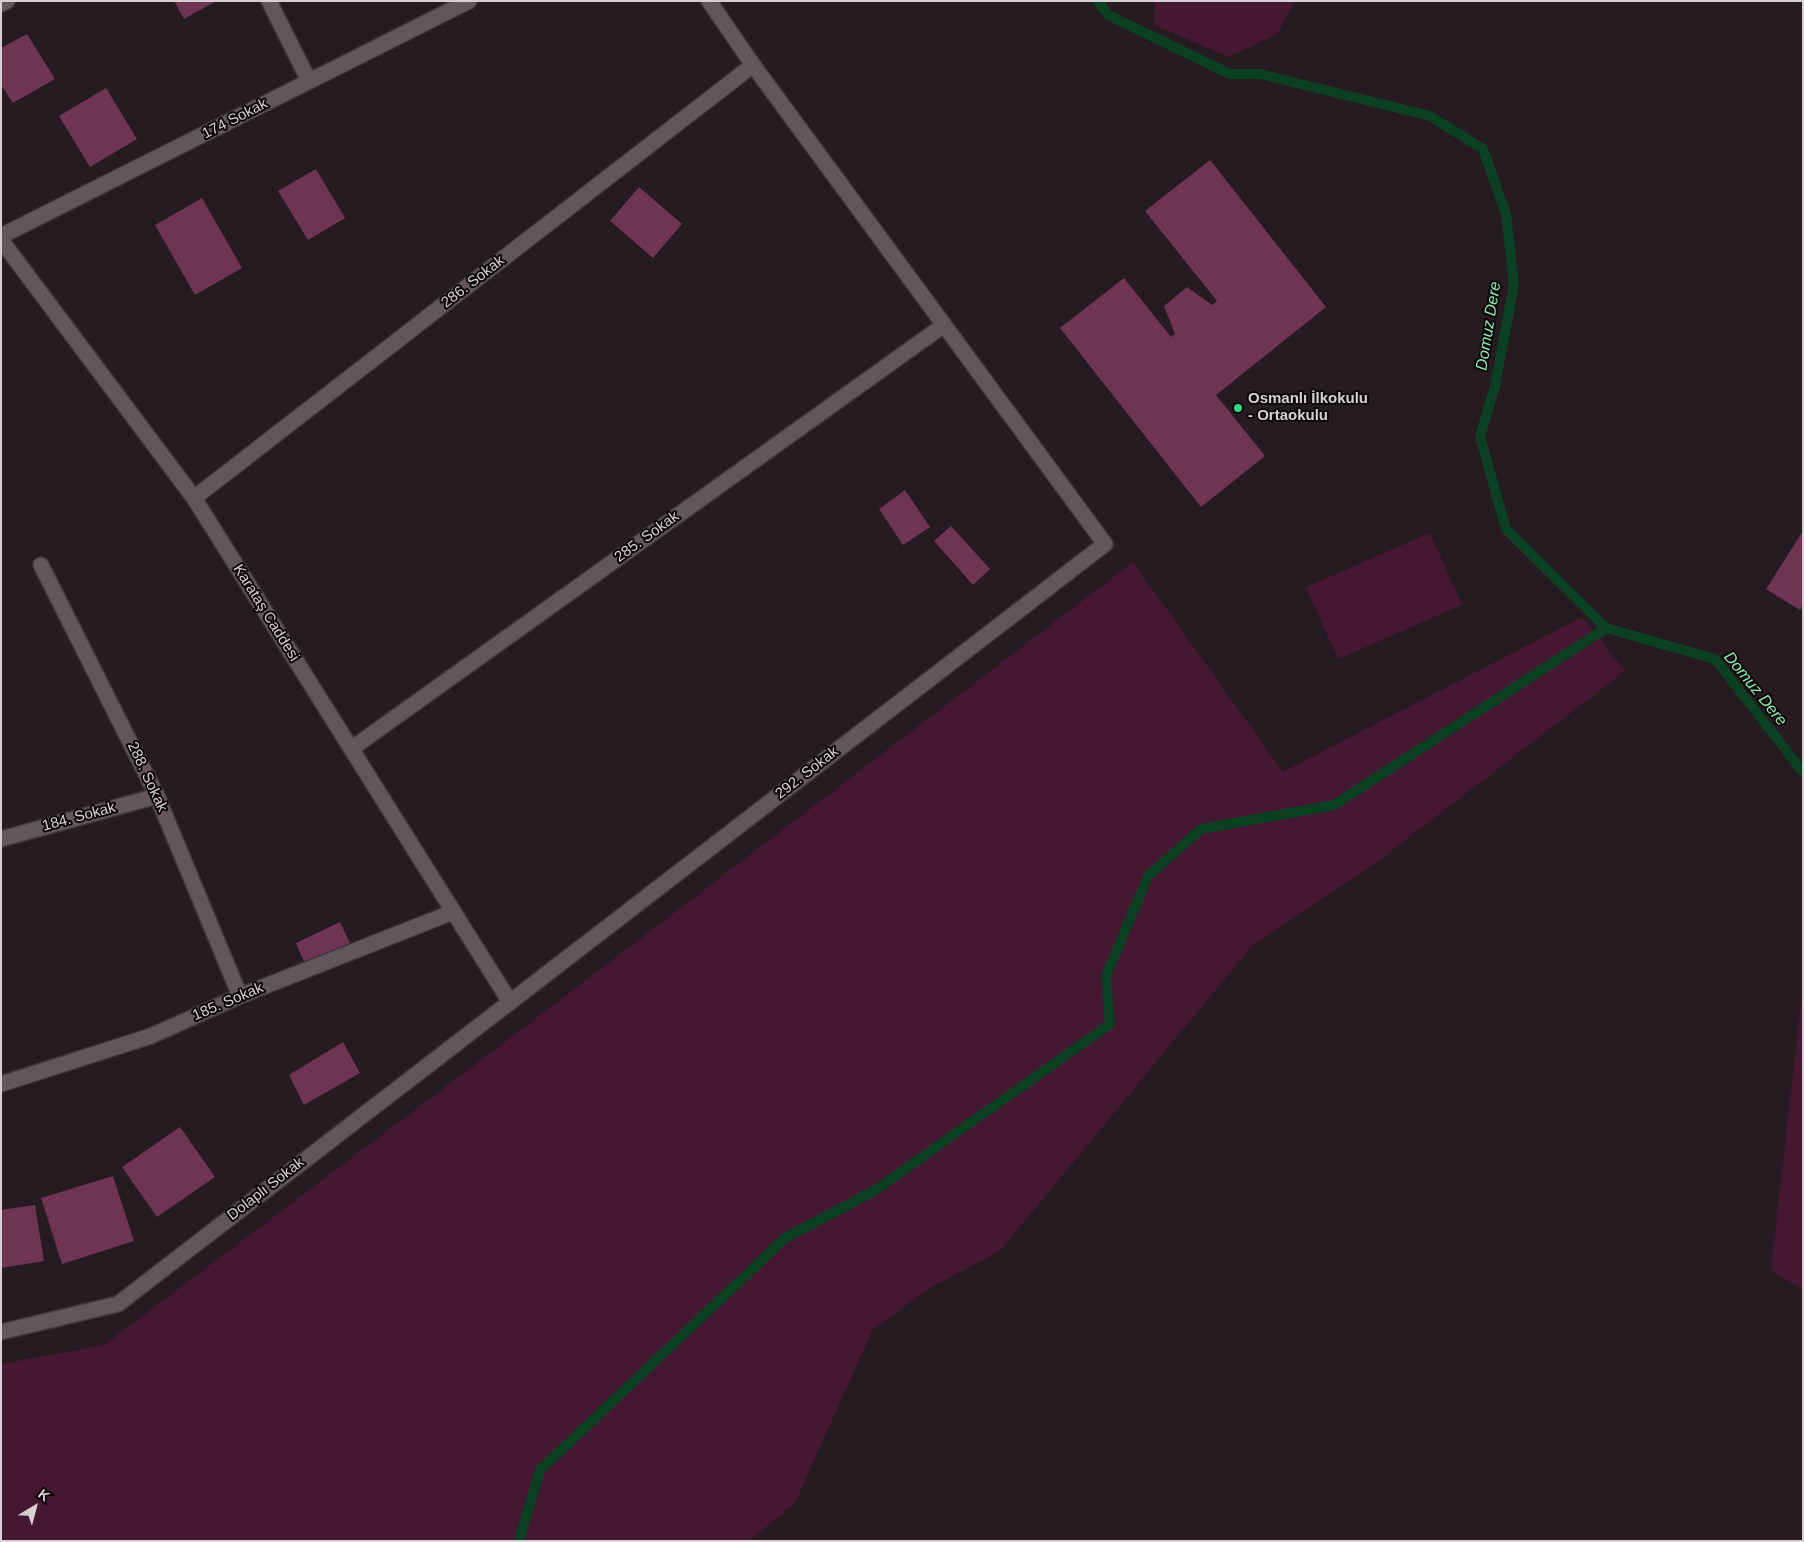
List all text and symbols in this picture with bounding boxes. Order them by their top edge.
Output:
street label: 174 Sokak [199,95,271,143]
street label: 286. Sokak [438,252,508,312]
water label: Domuz Dere [1472,280,1506,372]
place label: Osmanlı İlkokulu - Ortaokulu [1248,390,1368,425]
marker: Osmanlı İlkokulu - Ortaokulu [1232,402,1244,414]
street label: 285. Sokak [611,508,683,566]
street label: Karataş Caddesi [229,561,303,665]
water label: Domuz Dere [1719,648,1791,730]
street label: 288. Sokak [123,739,171,815]
street label: 292. Sokak [772,743,842,803]
street label: 184. Sokak [40,799,118,835]
street label: 185. Sokak [190,979,266,1025]
street label: Dolaplı Sokak [224,1153,308,1225]
north arrow [10,1482,60,1532]
text: K [35,1486,53,1504]

